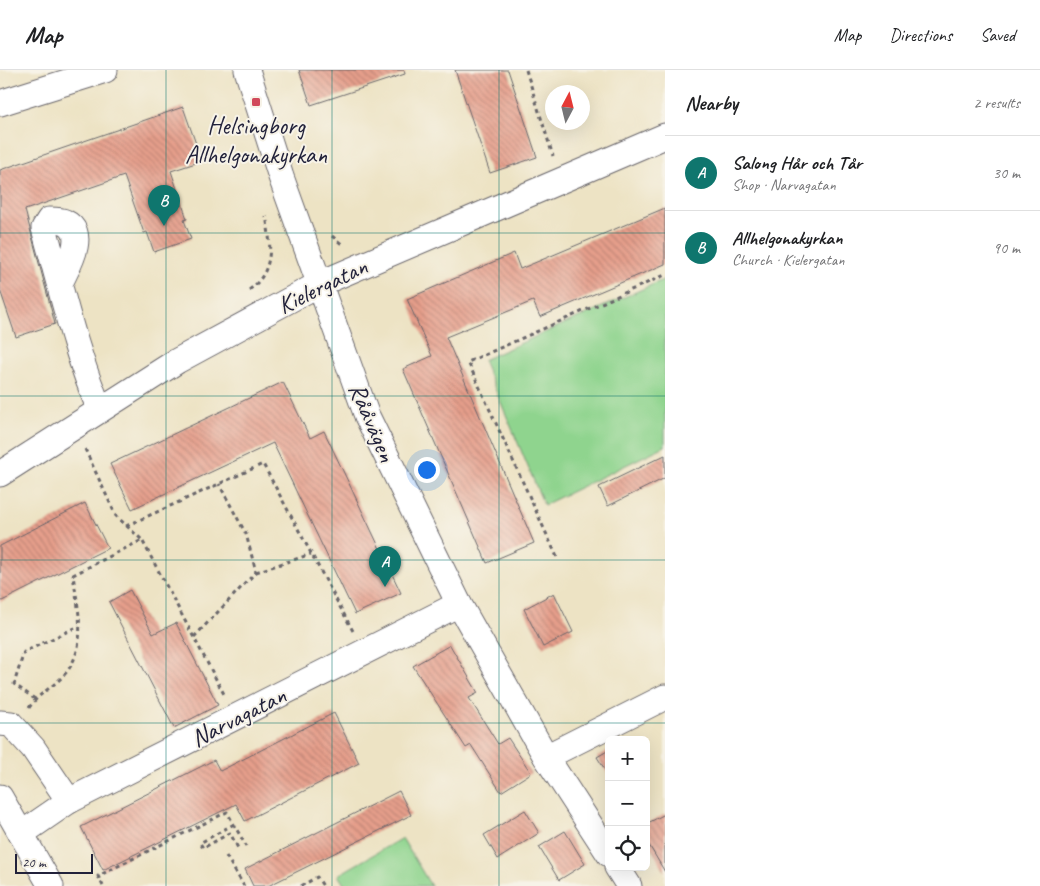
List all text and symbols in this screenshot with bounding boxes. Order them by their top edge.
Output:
text: Map [25,20,62,50]
text: Map [834,24,861,46]
text: Directions [889,24,952,46]
text: Saved [980,24,1015,46]
north arrow [545,85,590,130]
text: Nearby [685,90,738,116]
text: 2 results [973,93,1020,113]
marker: Helsingborg Allhelgonakyrkan [250,96,262,108]
place label: Helsingborg Allhelgonakyrkan [185,110,328,171]
text: Salong Hår och Tår [732,151,862,175]
text: A [697,163,705,183]
text: 30 m [993,163,1020,183]
text: Shop · Narvagatan [732,175,836,195]
pin: B [148,185,180,226]
text: Allhelgonakyrkan [732,226,842,250]
text: B [697,238,705,258]
text: 90 m [993,238,1020,258]
street label: Kielergatan [272,250,373,321]
text: Church · Kielergatan [732,250,844,270]
street label: Rååvägen [341,378,403,467]
your location [414,457,440,483]
pin: A [369,546,401,587]
street label: Narvagatan [185,679,292,754]
map controls [605,736,650,871]
button: + [605,736,650,781]
button: − [605,781,650,826]
button: locate [605,826,650,871]
scale bar [15,851,92,874]
text: 20 m [22,854,46,871]

